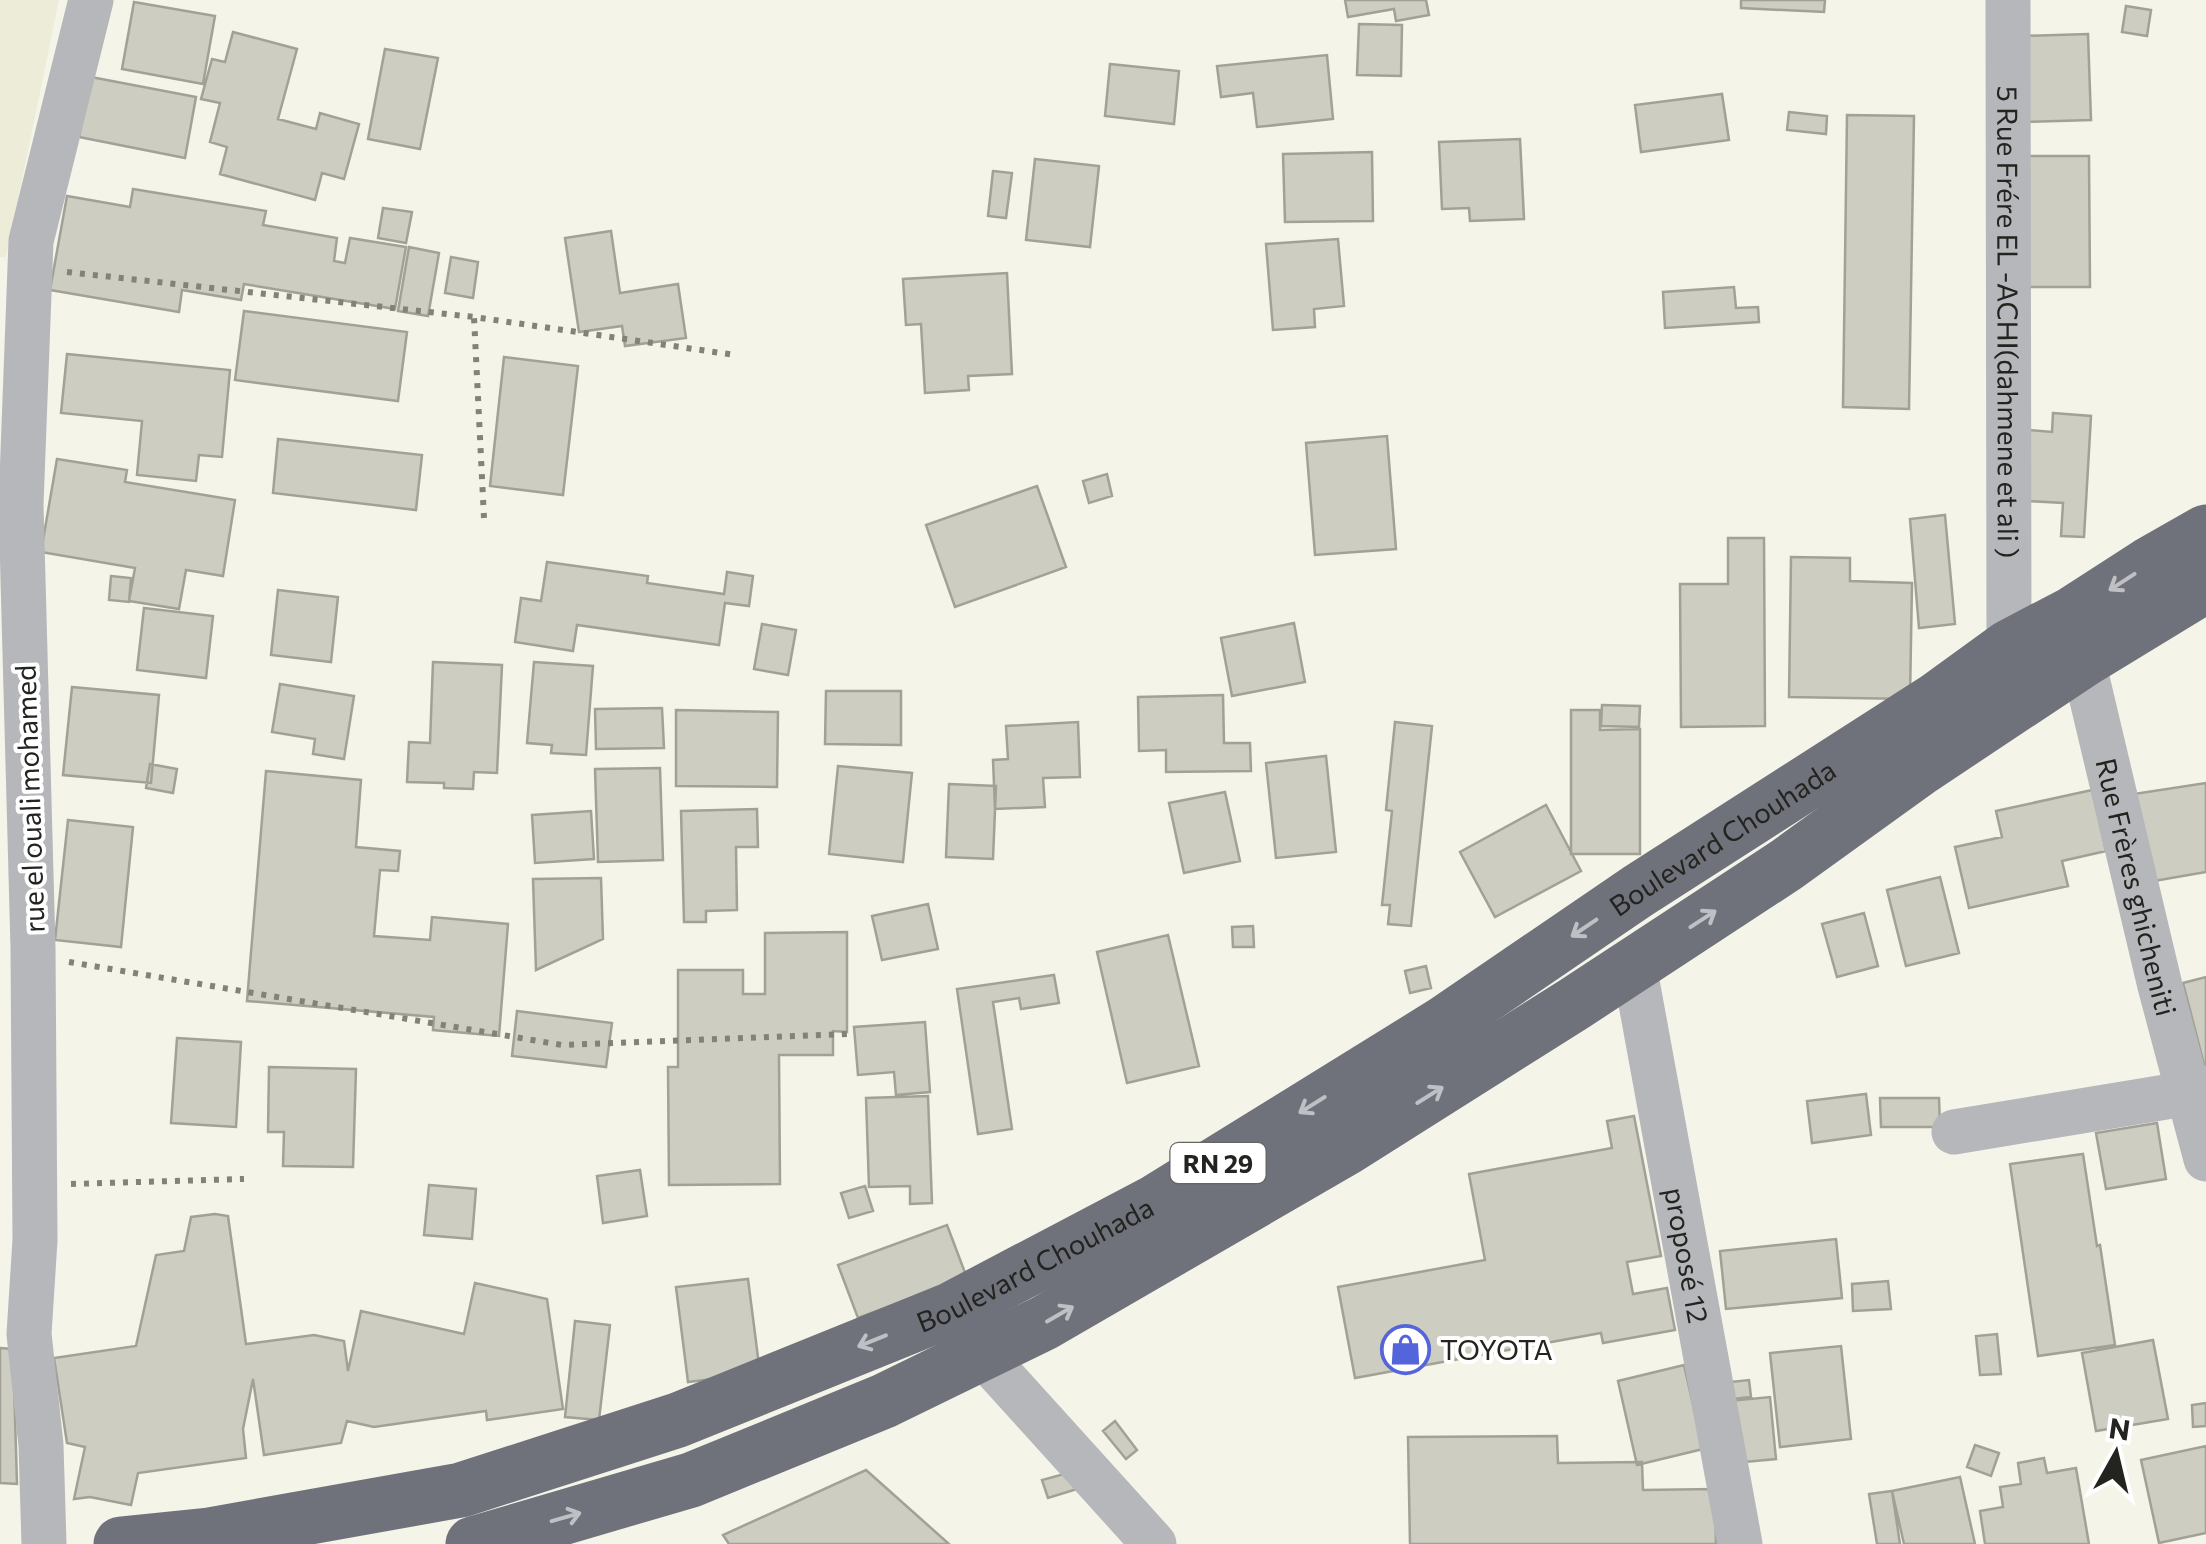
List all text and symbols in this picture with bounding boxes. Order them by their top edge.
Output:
street label: 5 Rue Frére EL -ACHI(dahmene et ali ) [1991,86,2026,558]
one-way arrow [2108,571,2137,592]
street label: rue el ouali mohamed [7,664,51,934]
street label: Boulevard Chouhada [1603,752,1842,923]
street label: Rue Frères ghicheniti [2089,754,2184,1020]
one-way arrow [1689,909,1717,930]
one-way arrow [1571,917,1599,938]
one-way arrow [1415,1085,1444,1105]
one-way arrow [1298,1095,1327,1115]
road number: RN 29 [1170,1143,1266,1183]
street label: proposé 12 [1658,1185,1716,1326]
street label: Boulevard Chouhada [911,1189,1159,1339]
one-way arrow [1045,1303,1074,1323]
shop icon: TOYOTA [1379,1323,1431,1375]
place label: TOYOTA [1440,1332,1553,1366]
one-way arrow [857,1334,888,1352]
north arrow [2066,1404,2166,1504]
text: N [2107,1410,2132,1447]
one-way arrow [550,1507,581,1525]

